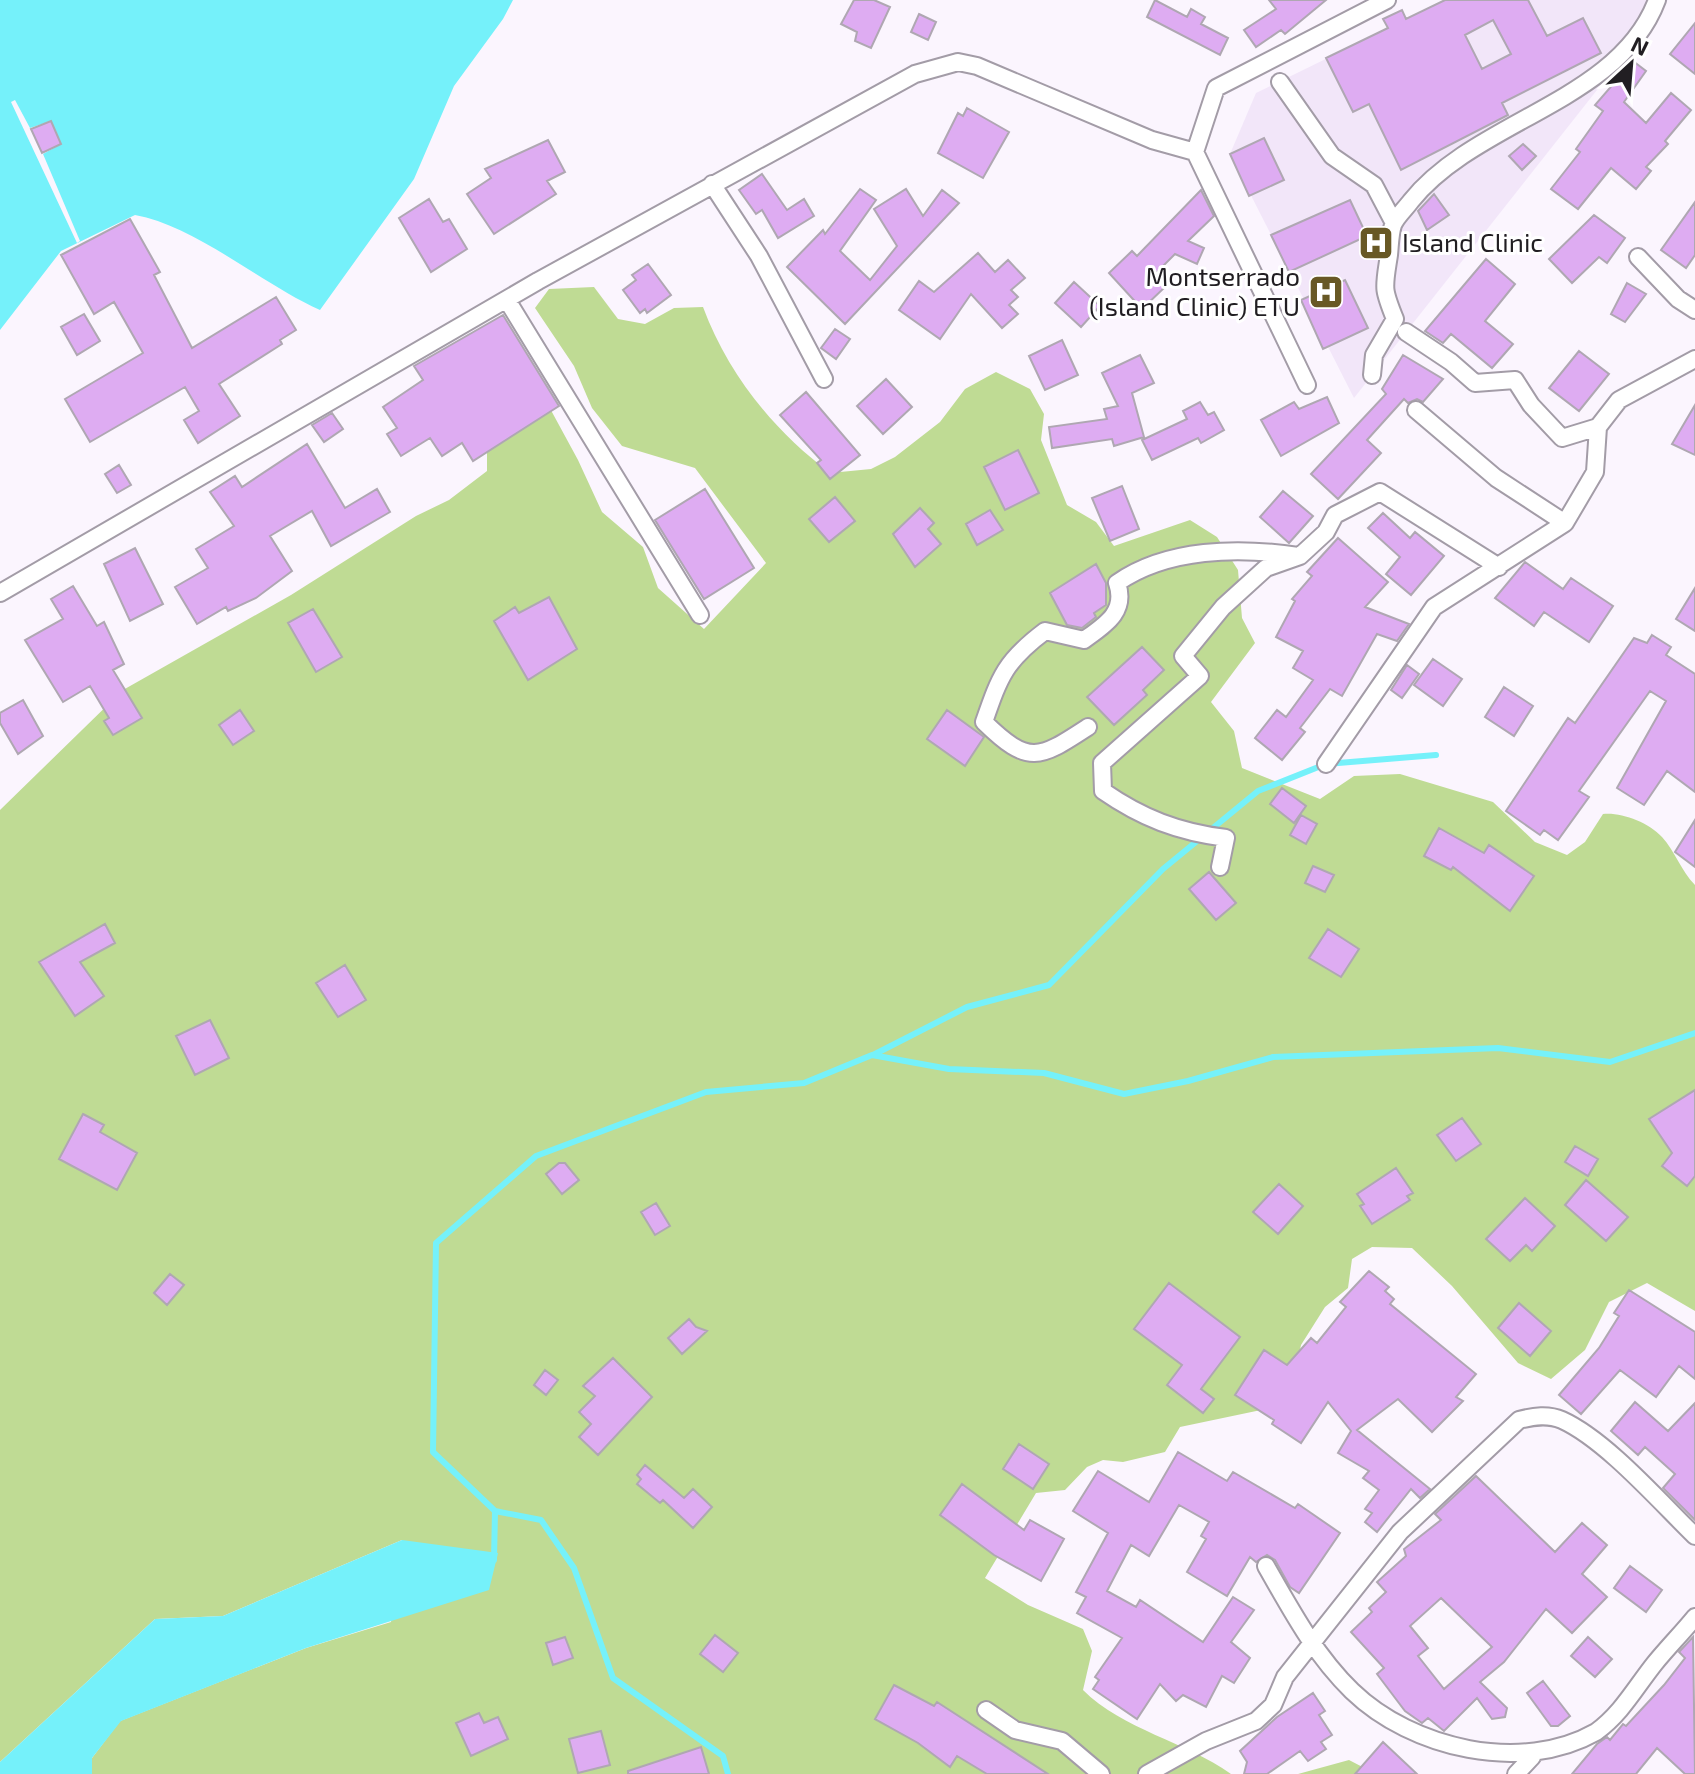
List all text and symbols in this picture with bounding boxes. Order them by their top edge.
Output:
north arrow [1591,24,1671,104]
text: N [1627,30,1653,60]
hospital icon: Island Clinic [1357,224,1395,262]
place label: Island Clinic [1402,226,1543,257]
place label: Montserrado (Island Clinic) ETU [1089,260,1300,321]
hospital icon: Montserrado (Island Clinic) ETU [1307,273,1345,311]

